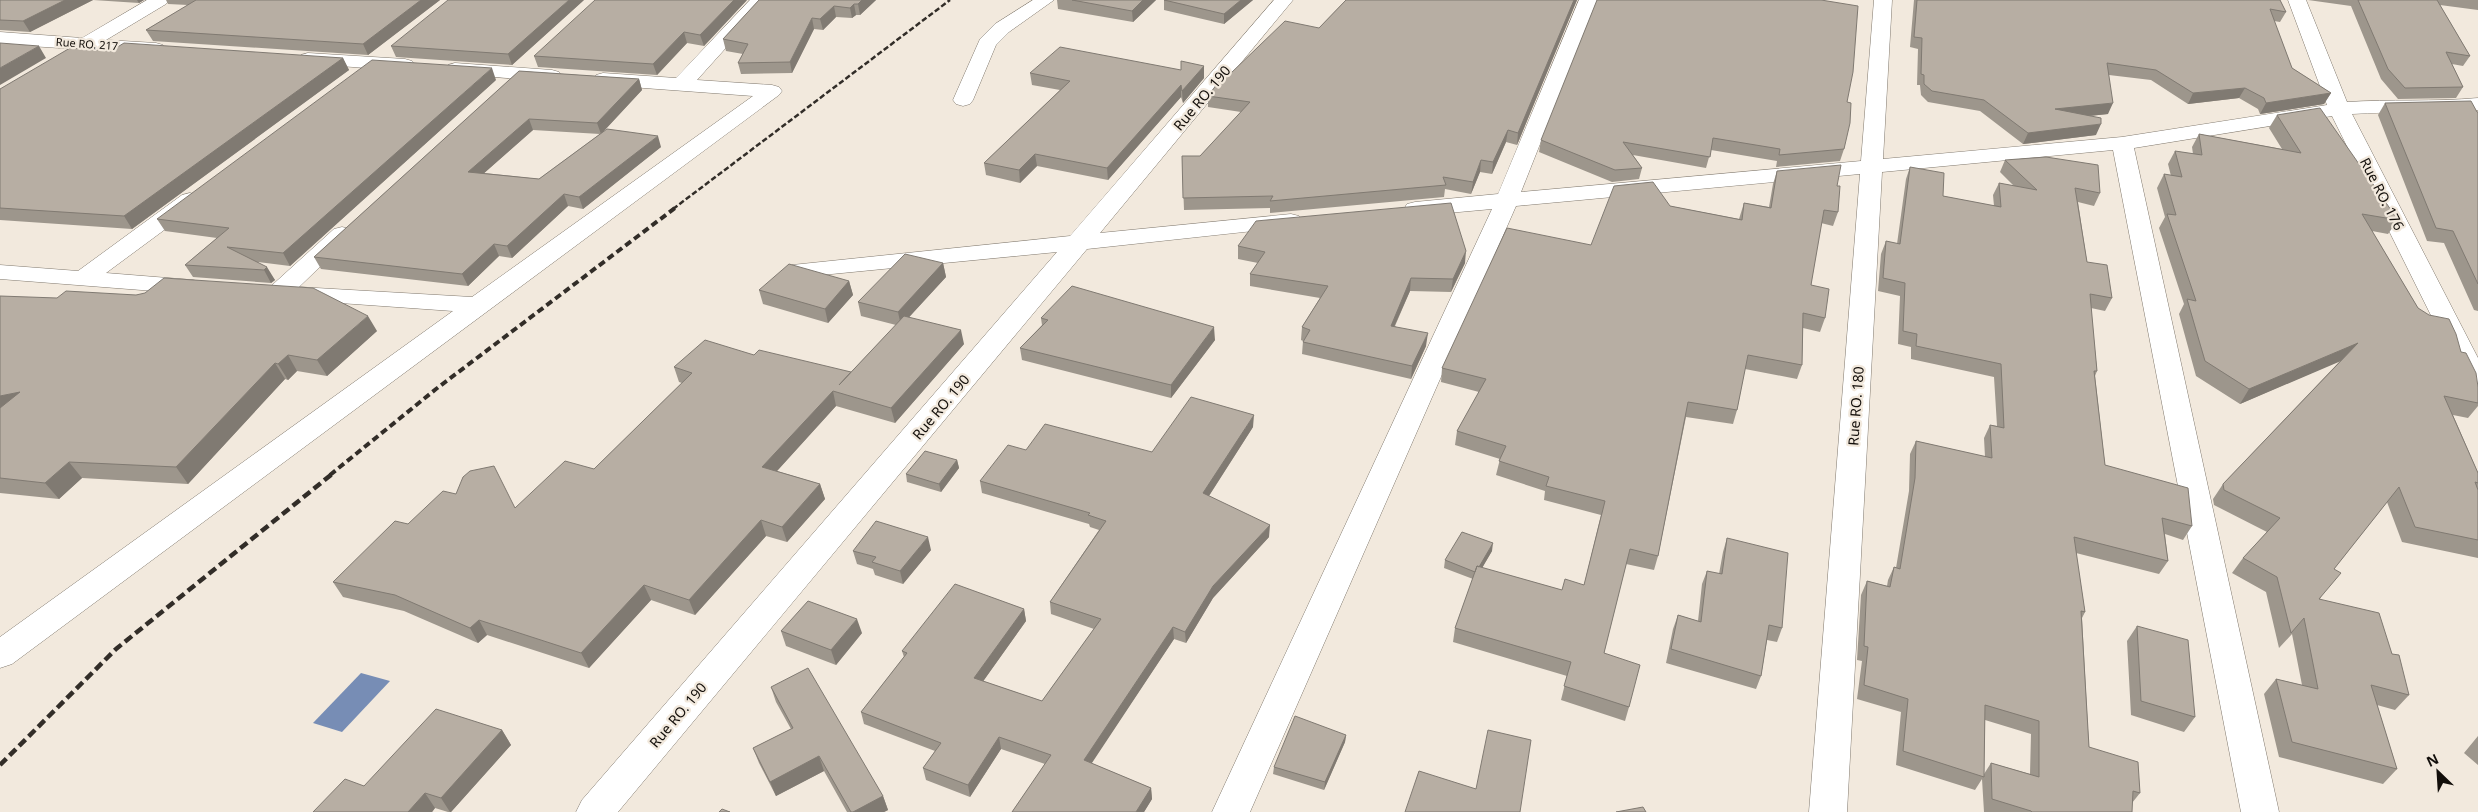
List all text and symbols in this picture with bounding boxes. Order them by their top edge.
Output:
street label: Rue RO. 217 [55,34,119,53]
street label: Rue RO. 190 [1169,61,1234,134]
street label: Rue RO. 176 [2356,154,2409,233]
street label: Rue RO. 180 [1843,366,1868,446]
street label: Rue RO. 190 [908,370,973,443]
street label: Rue RO. 190 [645,678,710,751]
north arrow [2413,747,2463,797]
text: N [2423,749,2441,771]

